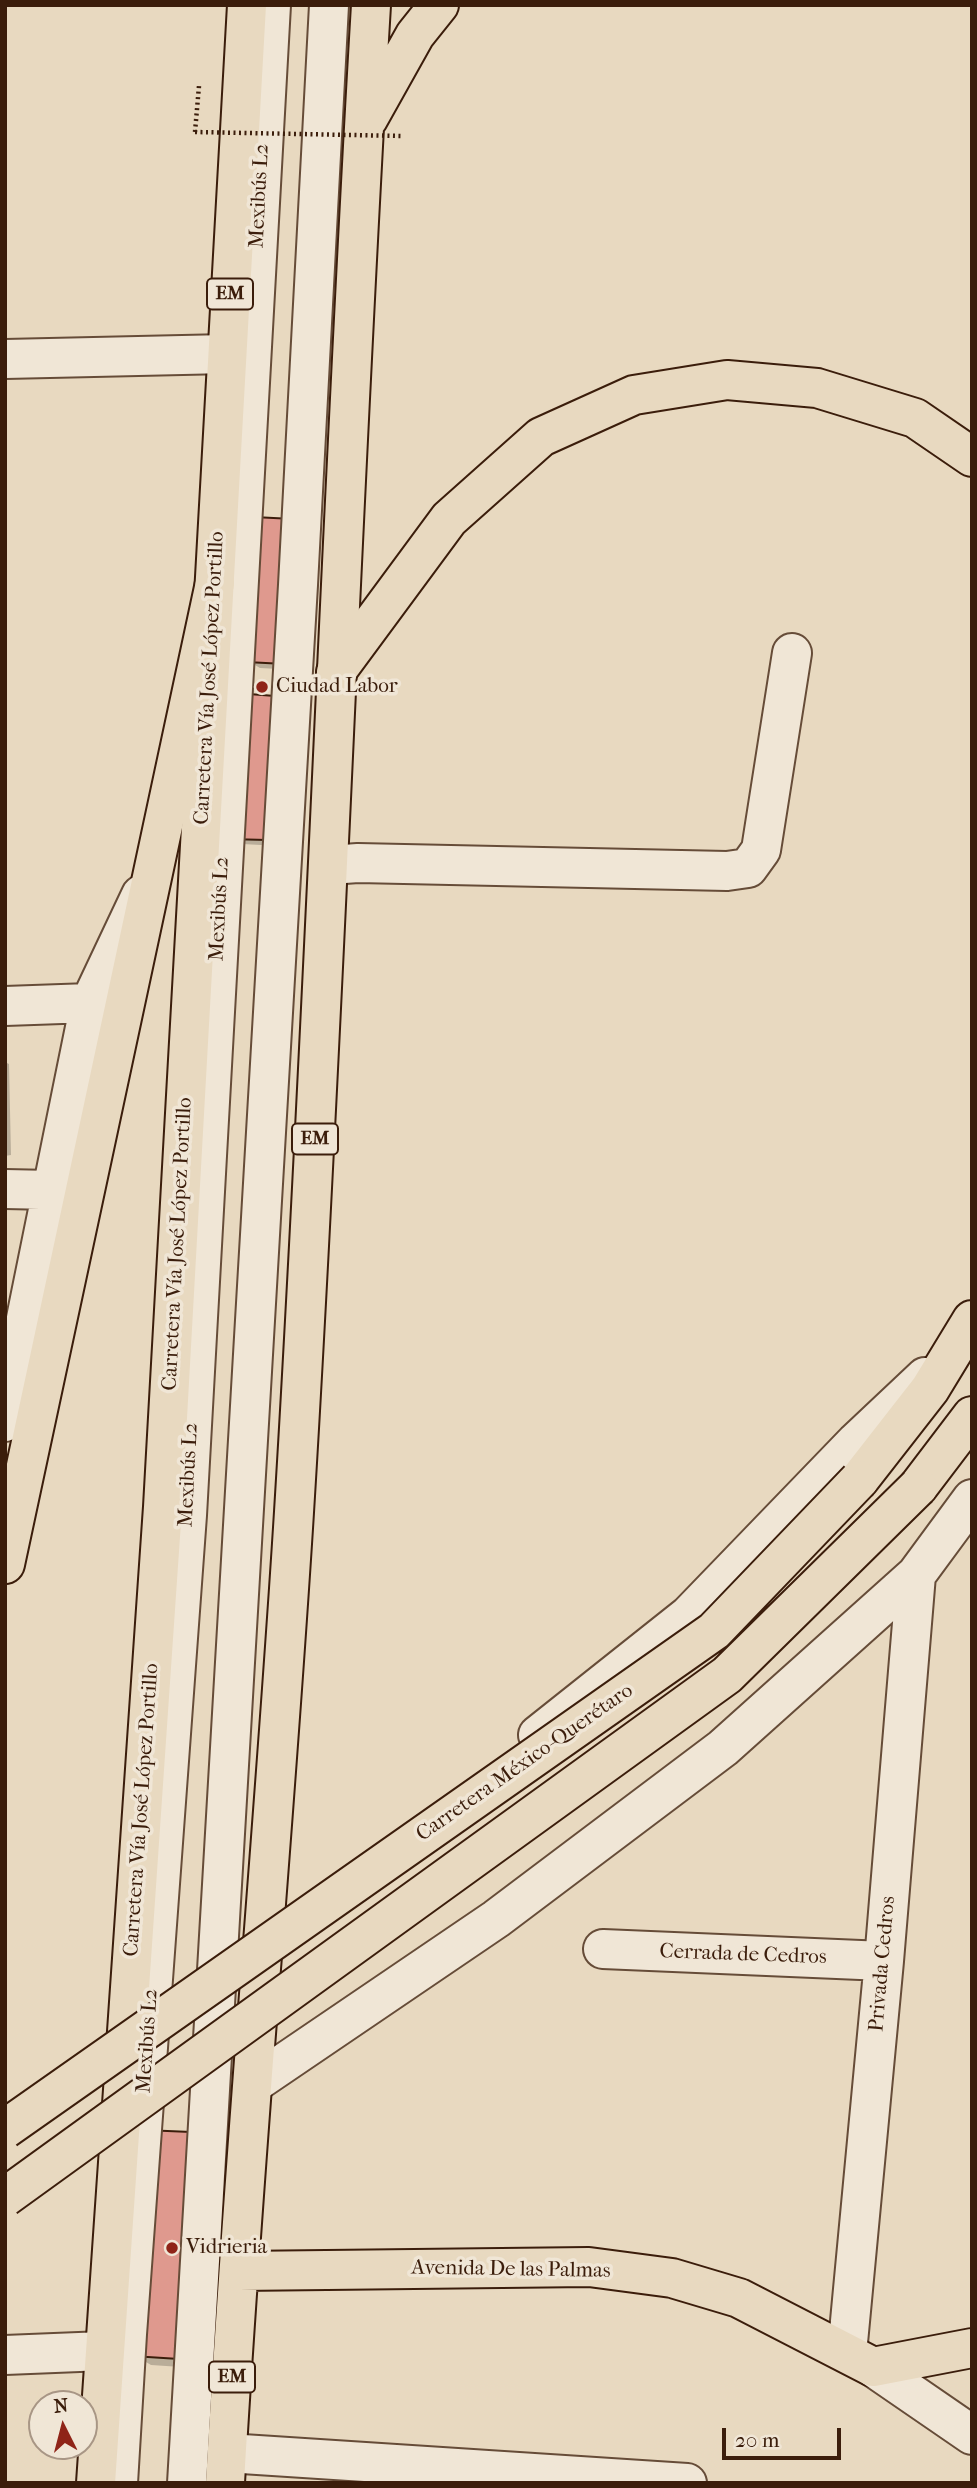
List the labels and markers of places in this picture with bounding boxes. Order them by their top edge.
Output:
place label: Ciudad Labor [276,674,398,700]
marker: Ciudad Labor [254,679,270,695]
place label: Vidrieria [186,2235,267,2261]
marker: Vidrieria [164,2240,180,2256]

